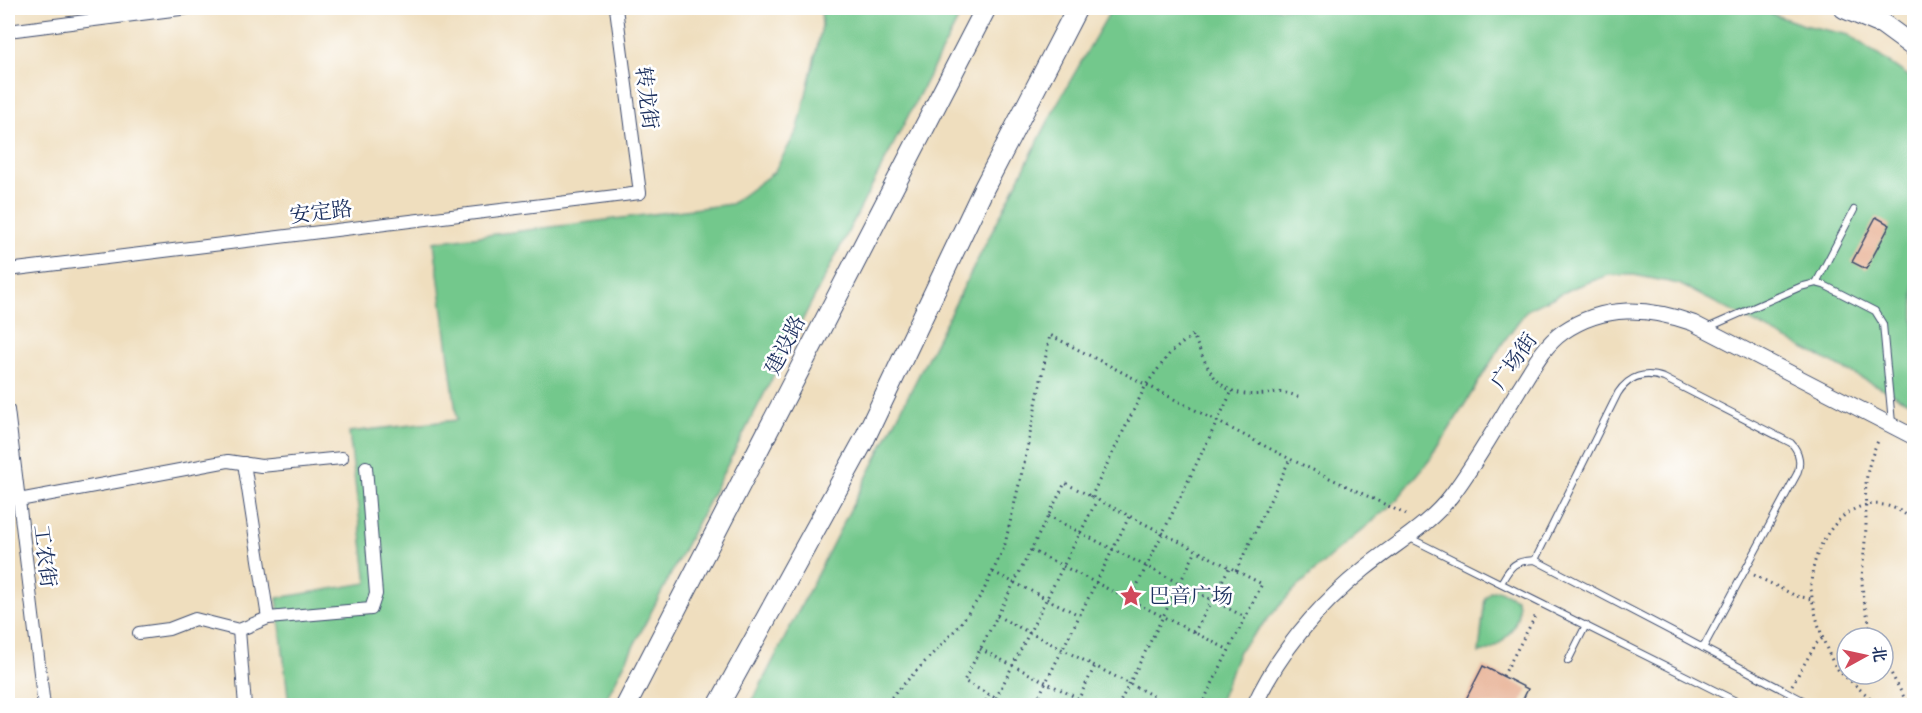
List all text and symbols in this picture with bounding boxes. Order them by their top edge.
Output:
street label: 转龙街 [630,65,664,131]
street label: 安定路 [288,195,354,229]
street label: 建设路 [759,311,811,379]
street label: 广场街 [1485,328,1543,394]
street label: 工农街 [28,523,62,589]
place icon: 巴音广场 [1118,583,1144,609]
place label: 巴音广场 [1149,583,1233,609]
north arrow [1835,626,1895,686]
text: 北 [1869,645,1890,663]

